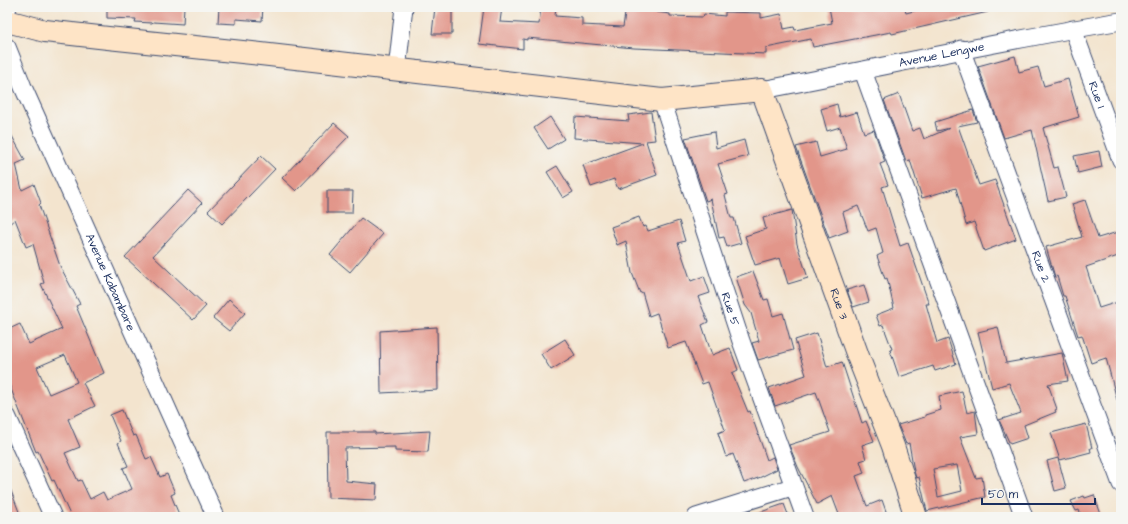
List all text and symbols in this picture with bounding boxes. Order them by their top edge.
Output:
street label: Avenue Lengwe [897,38,986,71]
street label: Rue 1 [1084,79,1110,111]
street label: Avenue Kabambare [81,231,140,334]
street label: Rue 2 [1027,248,1055,285]
street label: Rue 3 [826,286,853,322]
street label: Rue 5 [717,290,744,329]
scale bar [982,480,1095,506]
text: 50 m [988,486,1019,503]

